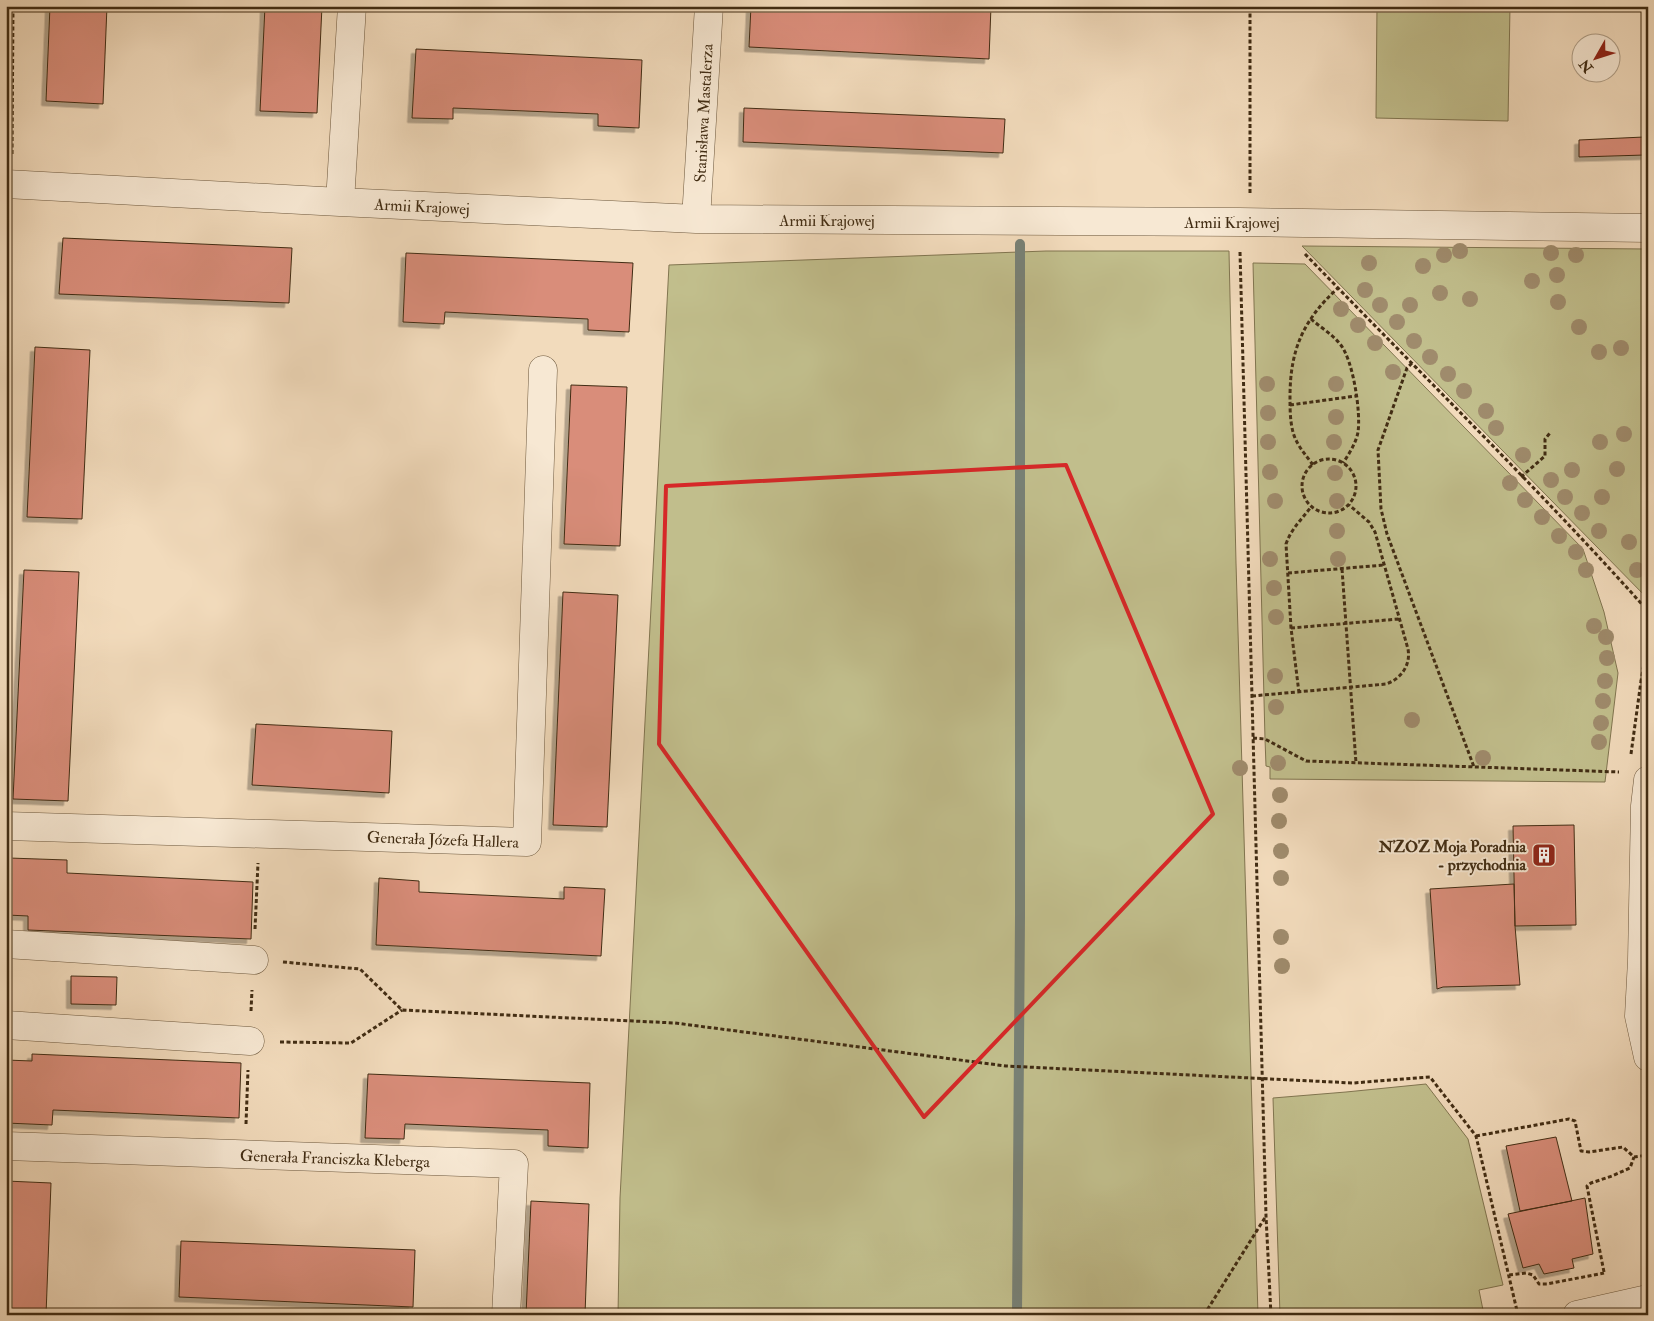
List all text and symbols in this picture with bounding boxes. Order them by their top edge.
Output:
north arrow [1572,32,1622,82]
street label: Stanisława Mastalerza [690,43,718,183]
text: N [1575,55,1597,77]
street label: Armii Krajowej [373,194,470,219]
street label: Armii Krajowej [778,211,875,231]
street label: Armii Krajowej [1183,213,1280,233]
street label: Generała Józefa Hallera [367,827,520,854]
place label: NZOZ Moja Poradnia - przychodnia [1378,837,1526,876]
building icon: NZOZ Moja Poradnia - przychodnia [1531,842,1557,868]
street label: Generała Franciszka Kleberga [240,1146,431,1172]

